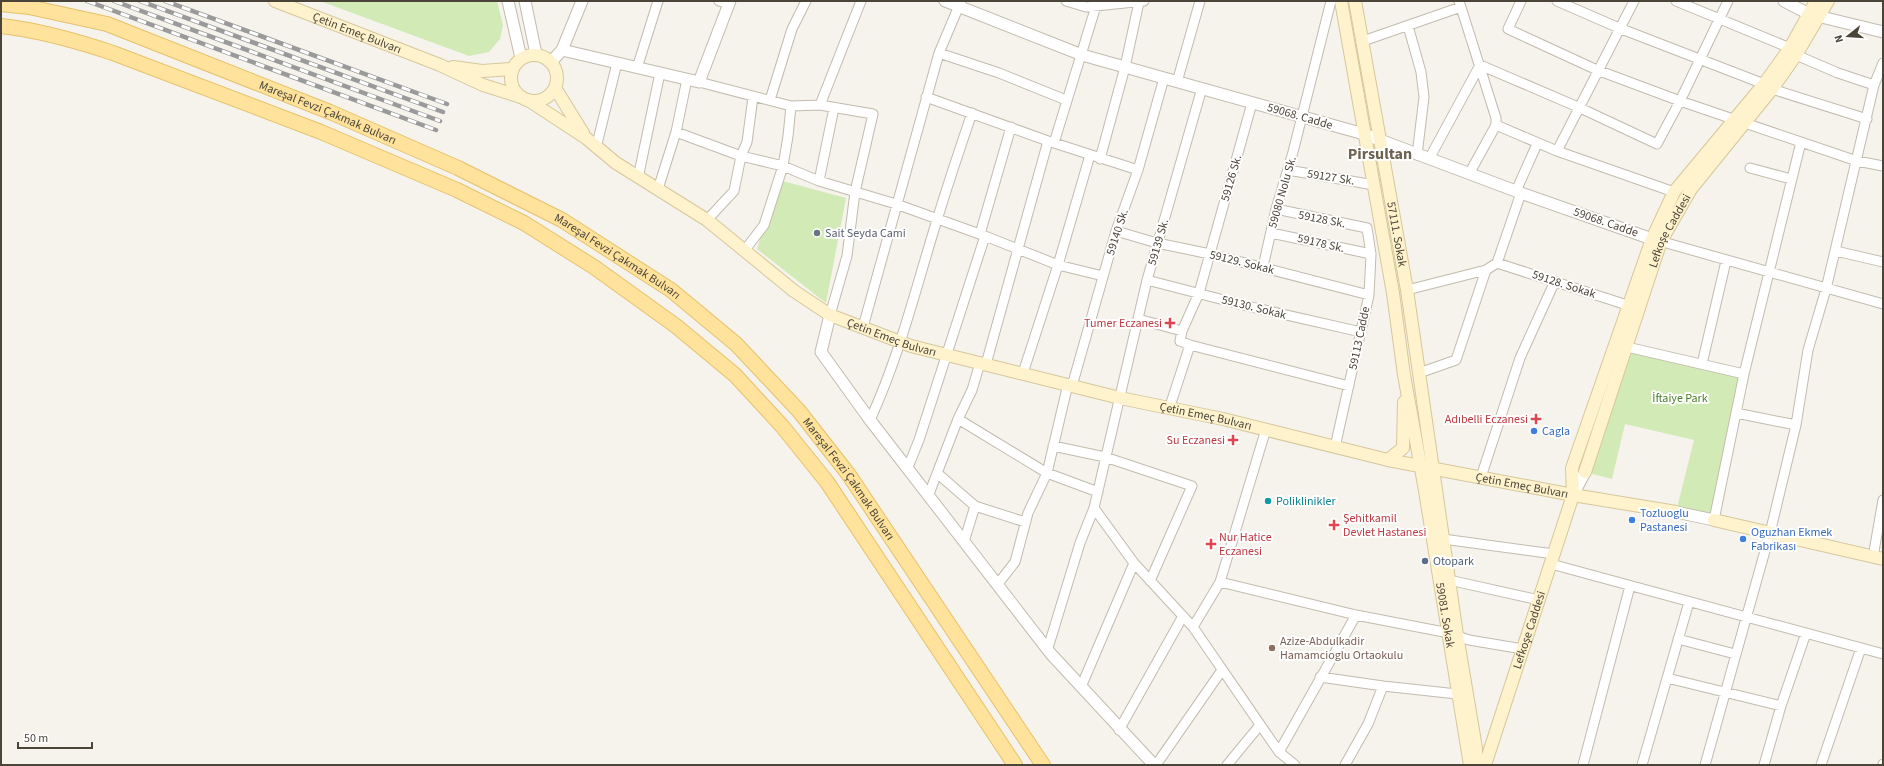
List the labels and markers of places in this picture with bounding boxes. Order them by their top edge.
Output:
place label: Sait Seyda Cami [825,225,906,242]
marker: Sait Seyda Cami [812,228,822,238]
place label: Tumer Eczanesi [1084,315,1162,332]
marker: Tumer Eczanesi [1165,318,1175,328]
place label: Adıbelli Eczanesi [1445,411,1528,428]
marker: Adıbelli Eczanesi [1531,414,1541,424]
place label: Cagla [1542,423,1570,440]
marker: Cagla [1529,426,1539,436]
place label: Su Eczanesi [1167,432,1225,449]
marker: Su Eczanesi [1228,435,1238,445]
place label: Poliklinikler [1276,493,1336,510]
marker: Poliklinikler [1263,496,1273,506]
place label: Tozluoglu Pastanesi [1640,505,1689,536]
place label: Şehitkamil Devlet Hastanesi [1343,510,1426,541]
marker: Tozluoglu Pastanesi [1627,515,1637,525]
marker: Şehitkamil Devlet Hastanesi [1328,519,1340,531]
place label: Oguzhan Ekmek Fabrikası [1751,524,1832,555]
place label: Nur Hatice Eczanesi [1219,529,1272,560]
marker: Oguzhan Ekmek Fabrikası [1738,534,1748,544]
marker: Nur Hatice Eczanesi [1206,539,1216,549]
place label: Otopark [1433,553,1474,570]
marker: Otopark [1420,556,1430,566]
place label: Azize-Abdulkadir Hamamcioglu Ortaokulu [1280,633,1403,664]
marker: Azize-Abdulkadir Hamamcioglu Ortaokulu [1267,643,1277,653]

